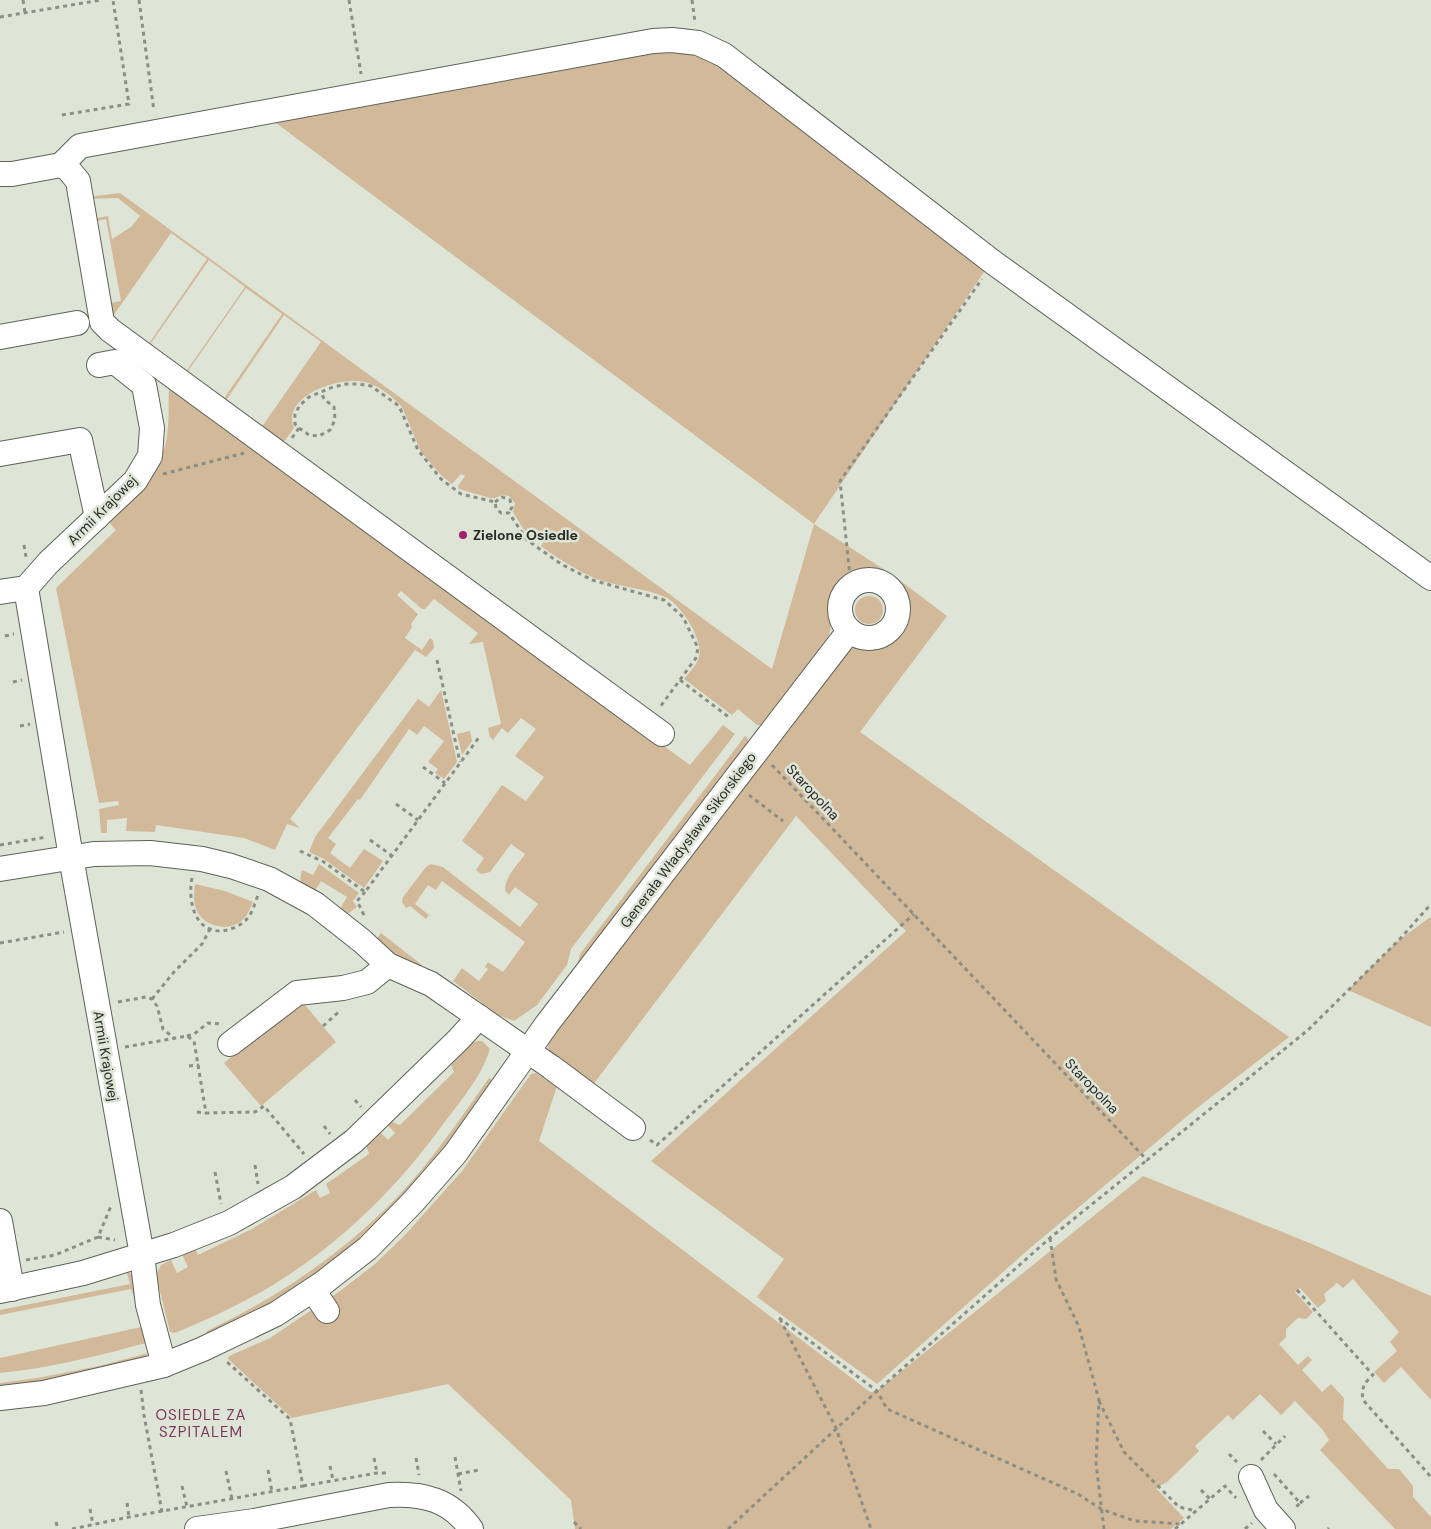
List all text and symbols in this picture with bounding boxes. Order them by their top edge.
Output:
street label: Armii Krajowej [63,471,141,549]
place label: Zielone Osiedle [473,526,578,544]
marker: Zielone Osiedle [457,529,469,541]
street label: Generała Władysława Sikorskiego [616,749,760,931]
street label: Staropolna [782,760,844,824]
street label: Armii Krajowej [89,1009,123,1103]
street label: Staropolna [1061,1054,1123,1118]
district label: OSIEDLE ZA SZPITALEM [155,1405,247,1442]

